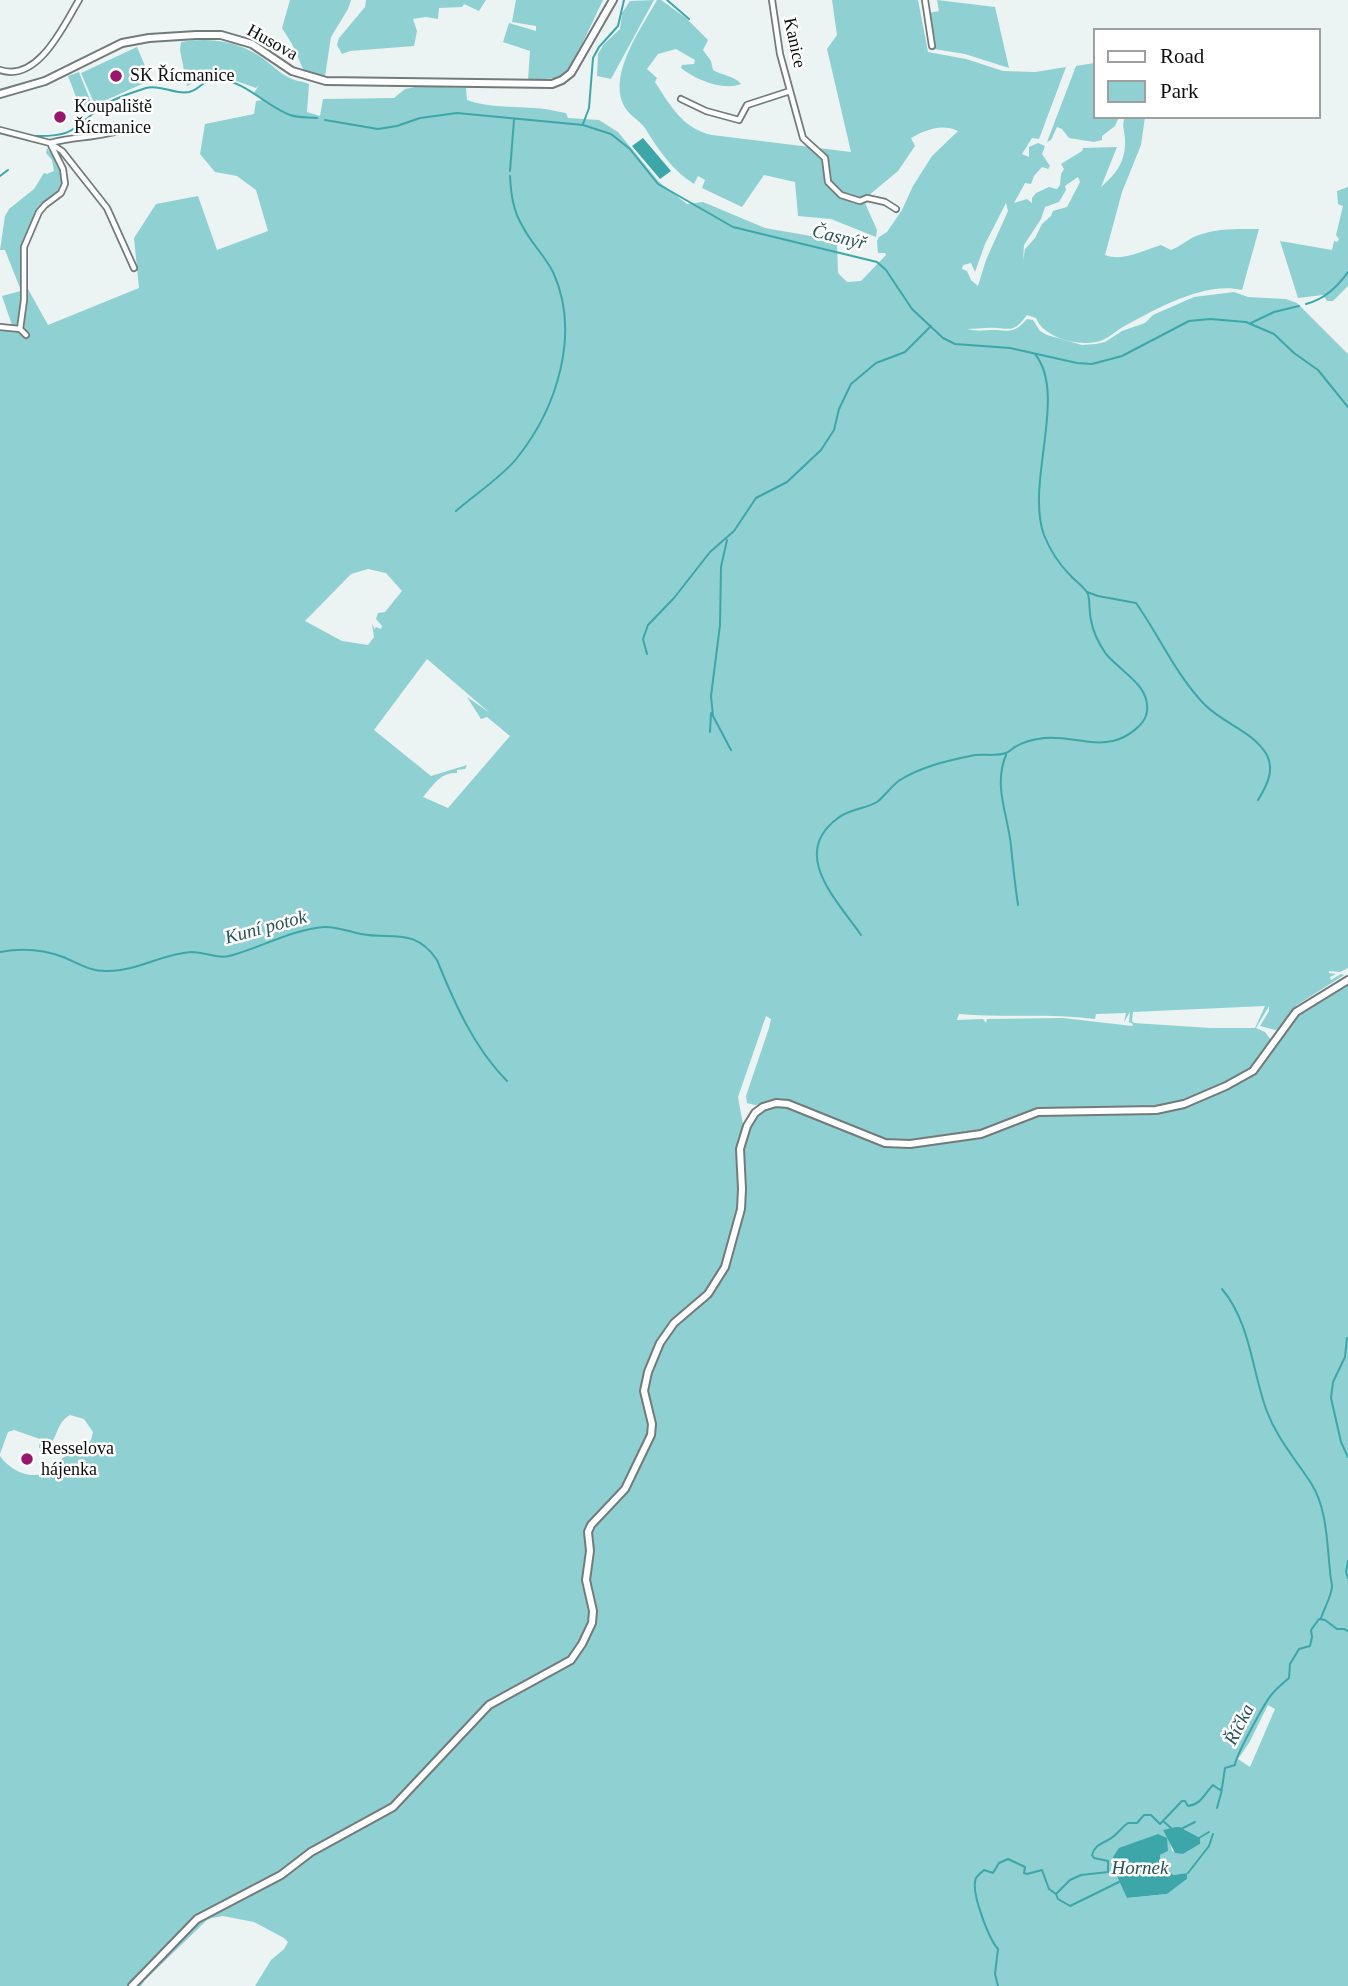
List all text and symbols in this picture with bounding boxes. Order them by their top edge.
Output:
street label: Kanice [778,16,810,70]
street label: Husova [243,20,301,66]
legend [1092,28,1320,119]
text: Road [1160,44,1204,68]
place label: SK Řícmanice [130,65,234,87]
marker: SK Řícmanice [108,68,124,84]
text: Park [1160,79,1199,103]
place label: Koupaliště Řícmanice [74,96,152,138]
marker: Koupaliště Řícmanice [52,109,68,125]
water label: Časnýř [810,220,868,256]
water label: Kuní potok [223,906,309,950]
place label: Resselova hájenka [41,1438,114,1480]
marker: Resselova hájenka [19,1451,35,1467]
water label: Říčka [1220,1701,1260,1749]
water label: Hornek [1112,1858,1168,1880]

